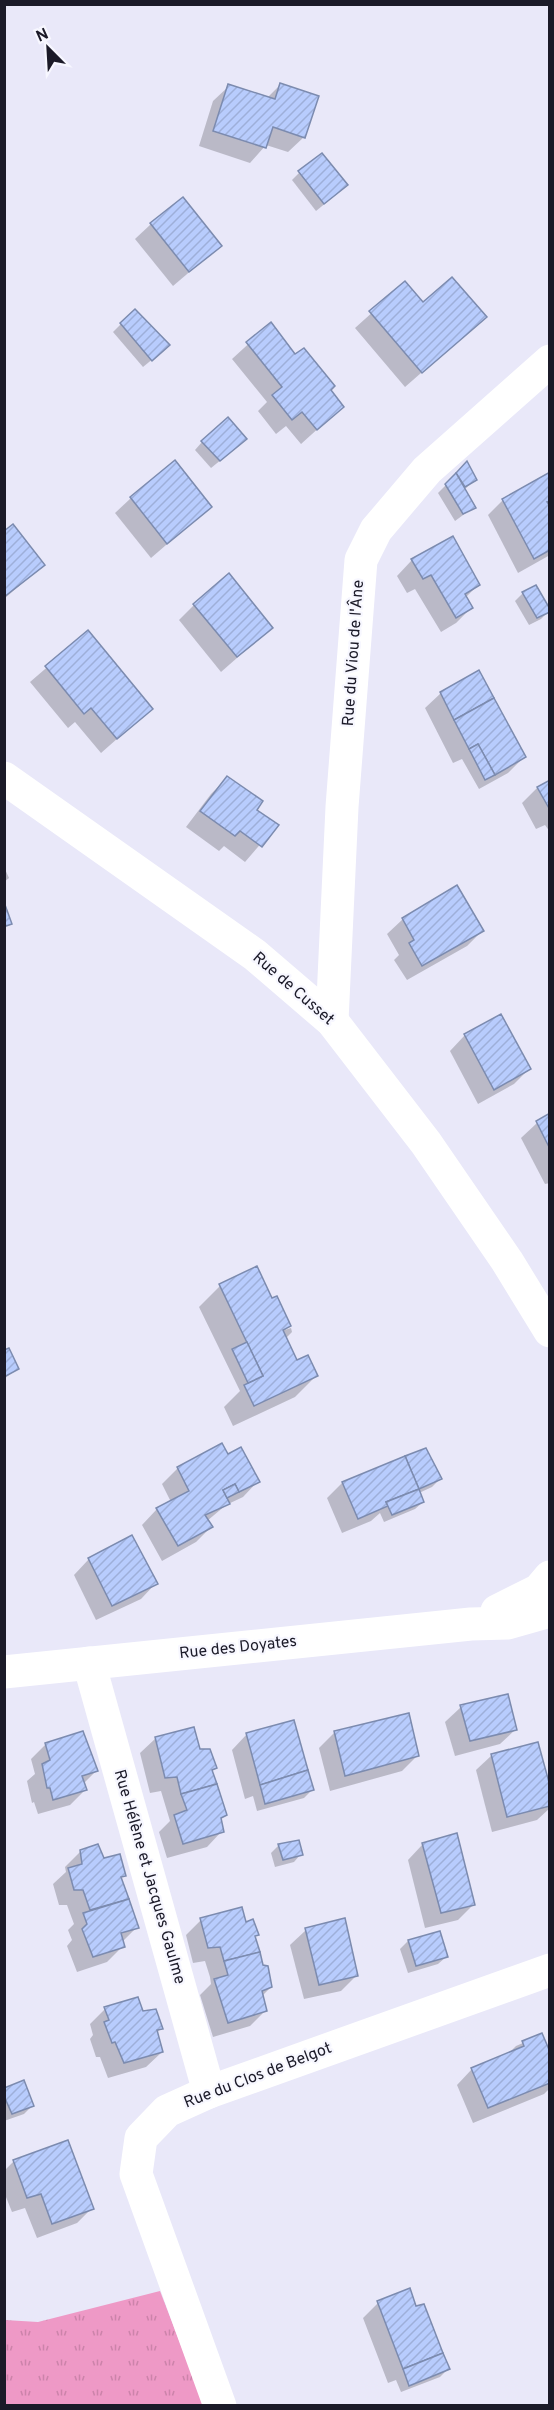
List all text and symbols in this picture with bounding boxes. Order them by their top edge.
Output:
north arrow [18,18,78,78]
text: N [33,25,52,48]
street label: Rue du Viou de l'Âne [337,579,369,727]
street label: Rue de Cusset [248,948,338,1030]
street label: Rue des Doyates [178,1632,298,1664]
street label: Rue Hélène et Jacques Gaulme [109,1767,189,1987]
street label: Rue du Clos de Belgot [181,2039,335,2113]

